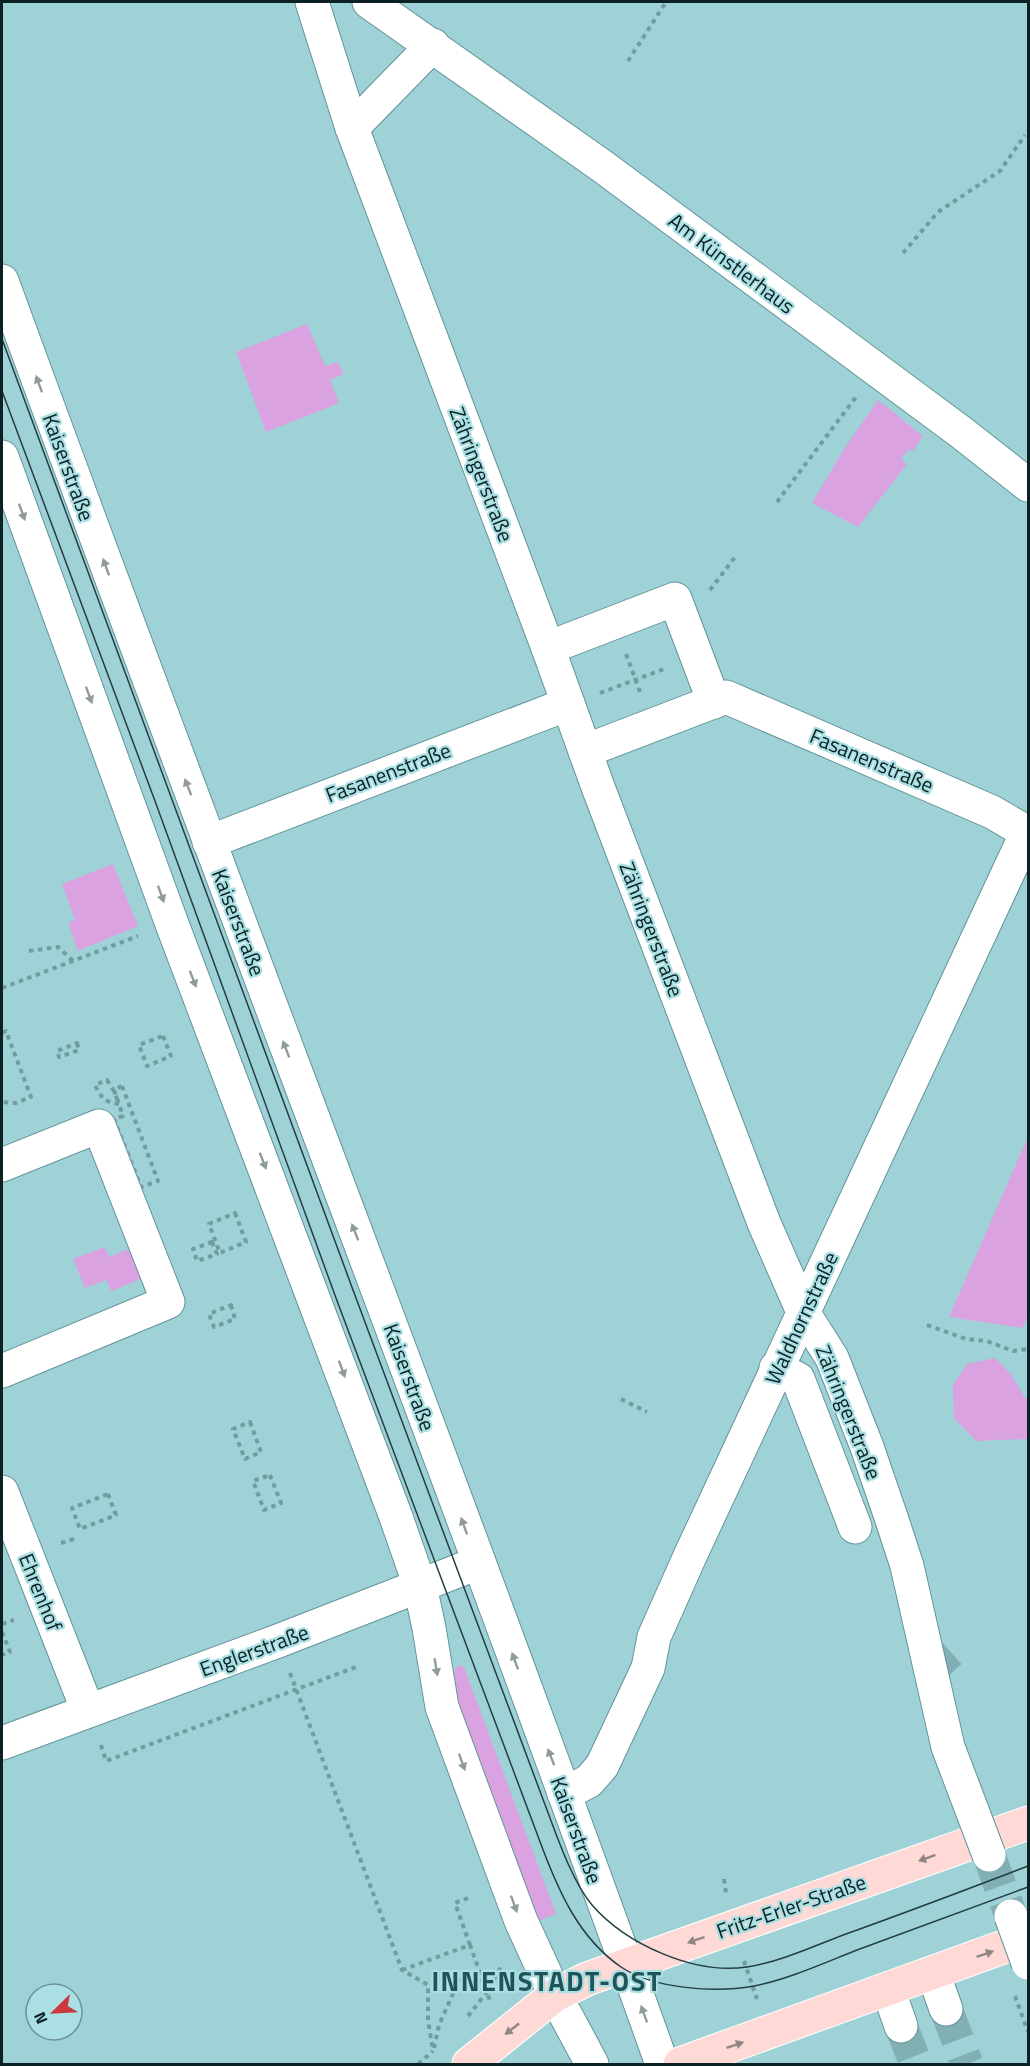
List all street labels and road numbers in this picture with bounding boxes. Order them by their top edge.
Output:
street label: Am Künstlerhaus [662,205,802,321]
street label: Zähringerstraße [442,402,522,546]
street label: Kaiserstraße [35,409,103,525]
street label: Fasanenstraße [805,720,939,800]
street label: Fasanenstraße [321,733,455,811]
street label: Zähringerstraße [612,857,692,1001]
street label: Kaiserstraße [204,864,274,980]
street label: Waldhornstraße [756,1246,846,1390]
street label: Kaiserstraße [376,1319,444,1435]
street label: Zähringerstraße [807,1340,891,1484]
street label: Ehrenhof [11,1548,71,1636]
street label: Englerstraße [195,1615,313,1685]
street label: Kaiserstraße [543,1772,611,1888]
street label: Fritz-Erler-Straße [712,1865,870,1947]

